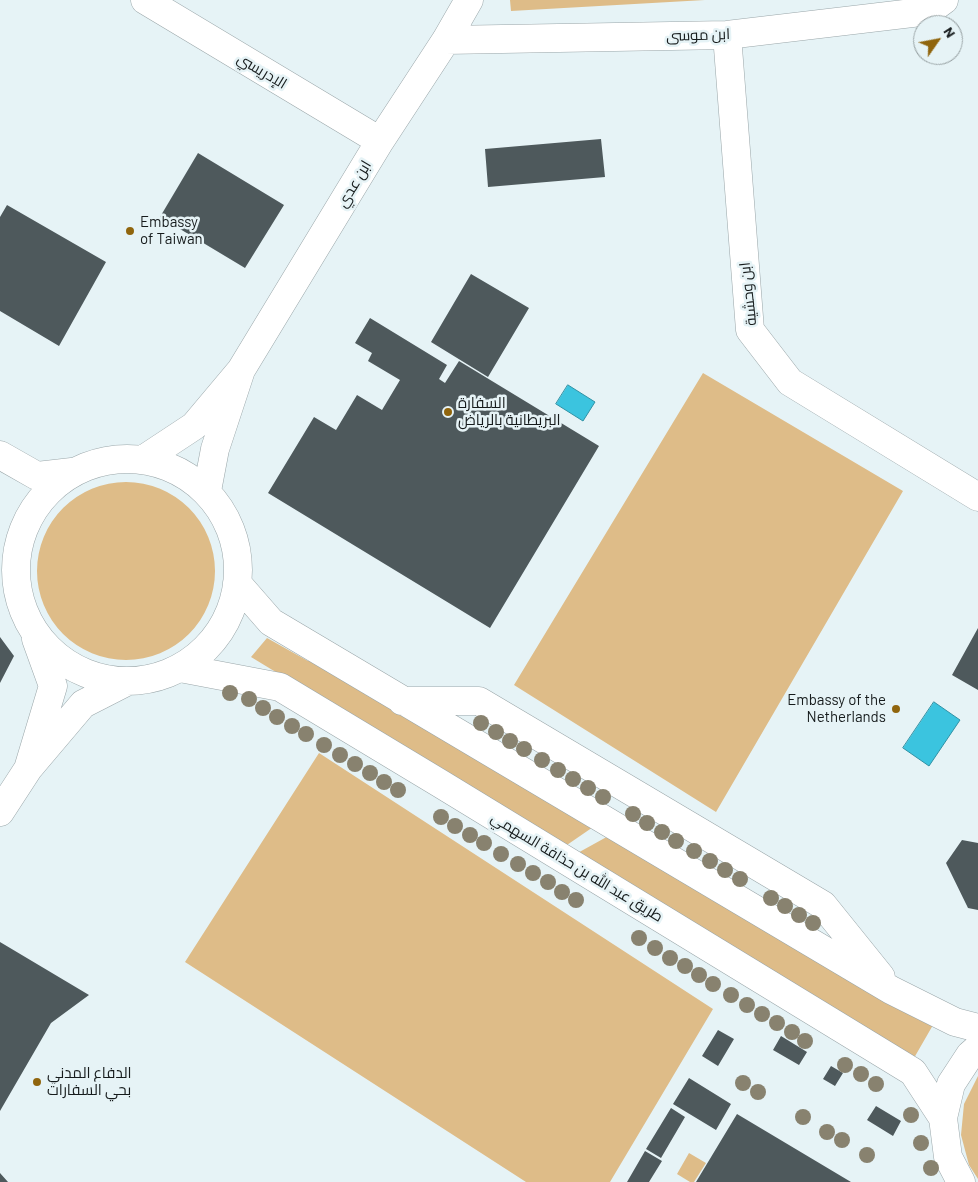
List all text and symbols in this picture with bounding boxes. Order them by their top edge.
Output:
north arrow [913,15,963,65]
text: N [940,24,960,41]
street label: ابن موسى [666,25,730,45]
street label: الإدريسي [234,49,290,93]
street label: ابن عدي [333,157,375,211]
place label: Embassy of Taiwan [140,213,203,248]
marker: Embassy of Taiwan [124,225,136,237]
street label: ابن وحشية [736,261,760,327]
place label: السفارة البريطانية بالرياض [458,394,561,429]
marker: السفارة البريطانية بالرياض [442,406,454,418]
place label: Embassy of the Netherlands [787,691,886,726]
marker: Embassy of the Netherlands [890,703,902,715]
street label: طريق عبد الله بن حذافة السهمي [488,808,666,926]
place label: الدفاع المدني بحي السفارات [47,1064,132,1099]
marker: الدفاع المدني بحي السفارات [31,1076,43,1088]

